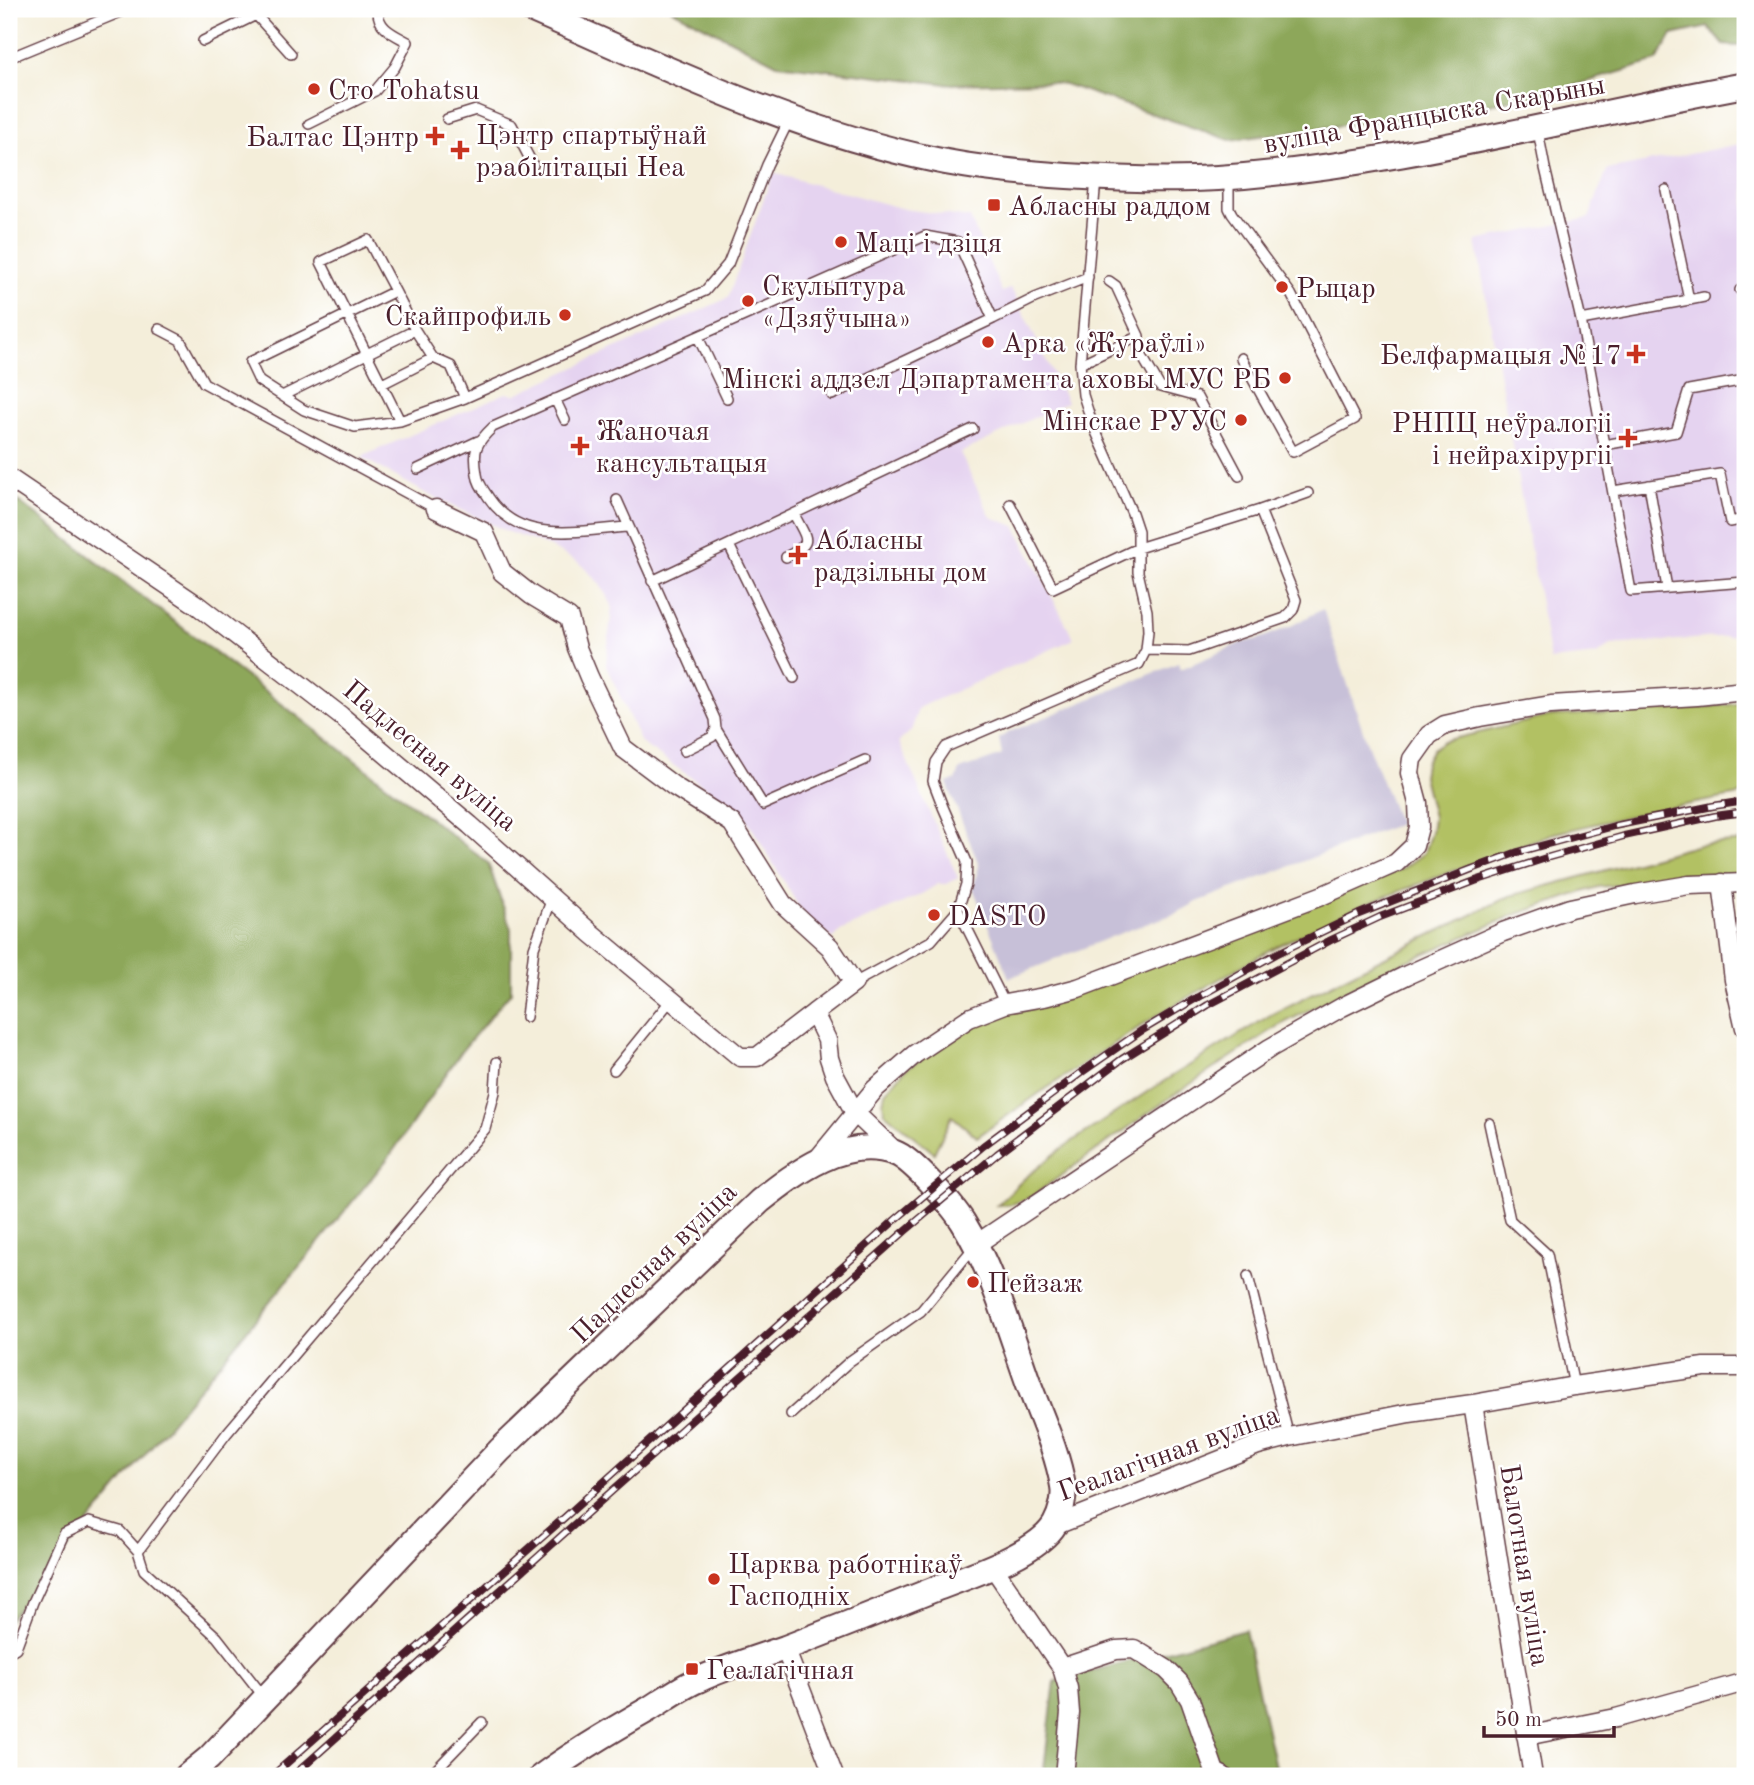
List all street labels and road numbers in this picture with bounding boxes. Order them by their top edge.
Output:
street label: вуліца Францыска Скарыны [1262,72,1608,160]
street label: Падлесная вуліца [337,677,522,838]
street label: Падлесная вуліца [567,1178,743,1350]
street label: Геалагічная вуліца [1054,1402,1284,1508]
street label: Балотная вуліца [1493,1463,1553,1669]

